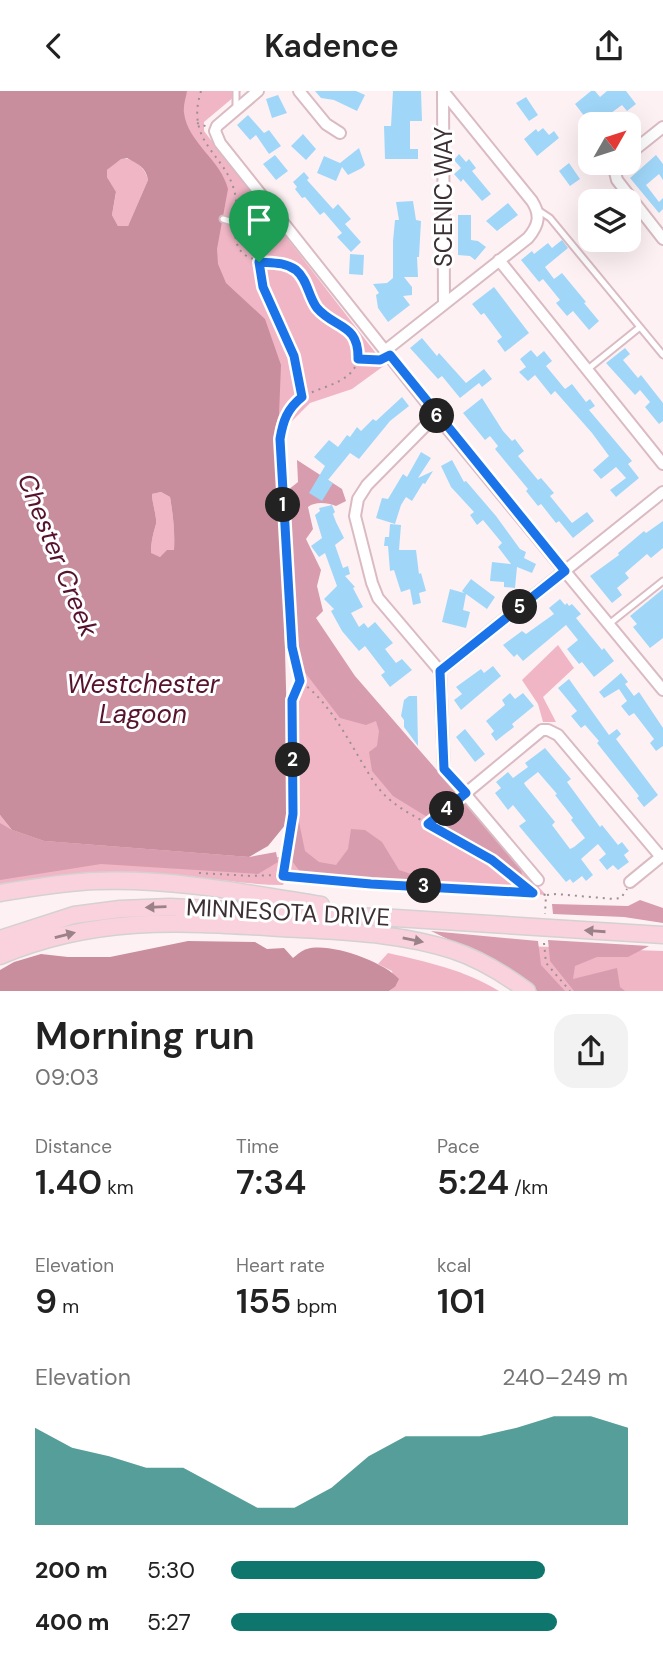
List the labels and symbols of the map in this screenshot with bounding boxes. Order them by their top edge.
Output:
north arrow [578,112,640,175]
street label: SCENIC WAY [428,127,459,267]
pin [229,190,289,262]
pin: 6 [420,399,454,433]
water label: Chester Creek [10,468,107,642]
pin: 1 [266,487,300,523]
pin: 5 [503,589,538,625]
water label: Westchester Lagoon [67,667,221,731]
pin: 2 [276,743,310,777]
pin: 4 [430,791,464,827]
pin: 3 [406,869,442,903]
street label: MINNESOTA DRIVE [185,891,391,933]
one-way arrow [145,902,167,913]
one-way arrow [584,925,606,936]
one-way arrow [54,929,75,939]
one-way arrow [402,934,424,945]

